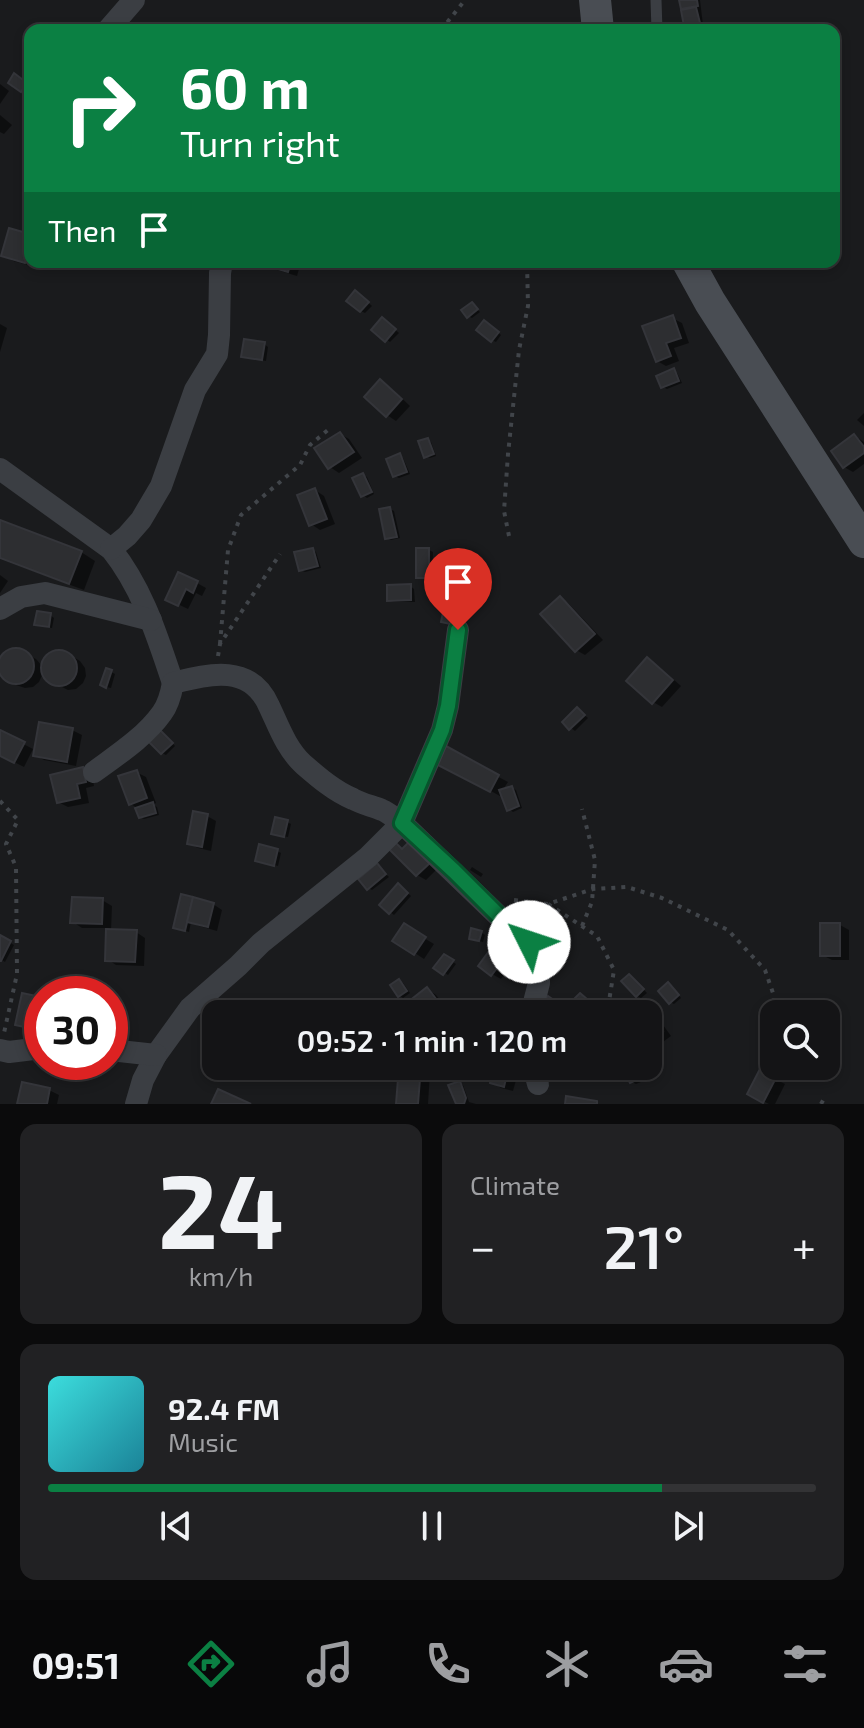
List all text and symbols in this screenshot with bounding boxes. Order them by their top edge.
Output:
text: 60 m [180,53,310,120]
icon: right [48,56,152,160]
text: Turn right [180,121,340,164]
icon: arrive [132,208,176,252]
text: Then [48,212,116,248]
pin [424,548,492,630]
icon: arrive [436,560,480,604]
position arrow [487,900,571,984]
speed limit sign: 30 [24,976,128,1080]
map controls [760,1000,840,1080]
button: search [760,1000,840,1080]
text: 09:52 · 1 min · 120 m [297,1022,567,1058]
text: 24 [158,1145,284,1270]
text: Climate [470,1169,560,1200]
text: 21° [603,1209,684,1281]
text: − [470,1219,496,1272]
text: + [792,1219,816,1272]
text: km/h [189,1260,253,1291]
text: 92.4 FM [168,1390,280,1426]
text: Music [168,1426,238,1457]
icon: previous [154,1504,198,1548]
icon: pause [410,1504,454,1548]
icon: next [666,1504,710,1548]
icon: directions [183,1636,239,1692]
icon: music [302,1636,358,1692]
icon: phone [420,1636,476,1692]
icon: climate [539,1636,595,1692]
icon: car [658,1636,714,1692]
icon: filters [777,1636,833,1692]
text: 09:51 [31,1643,120,1686]

